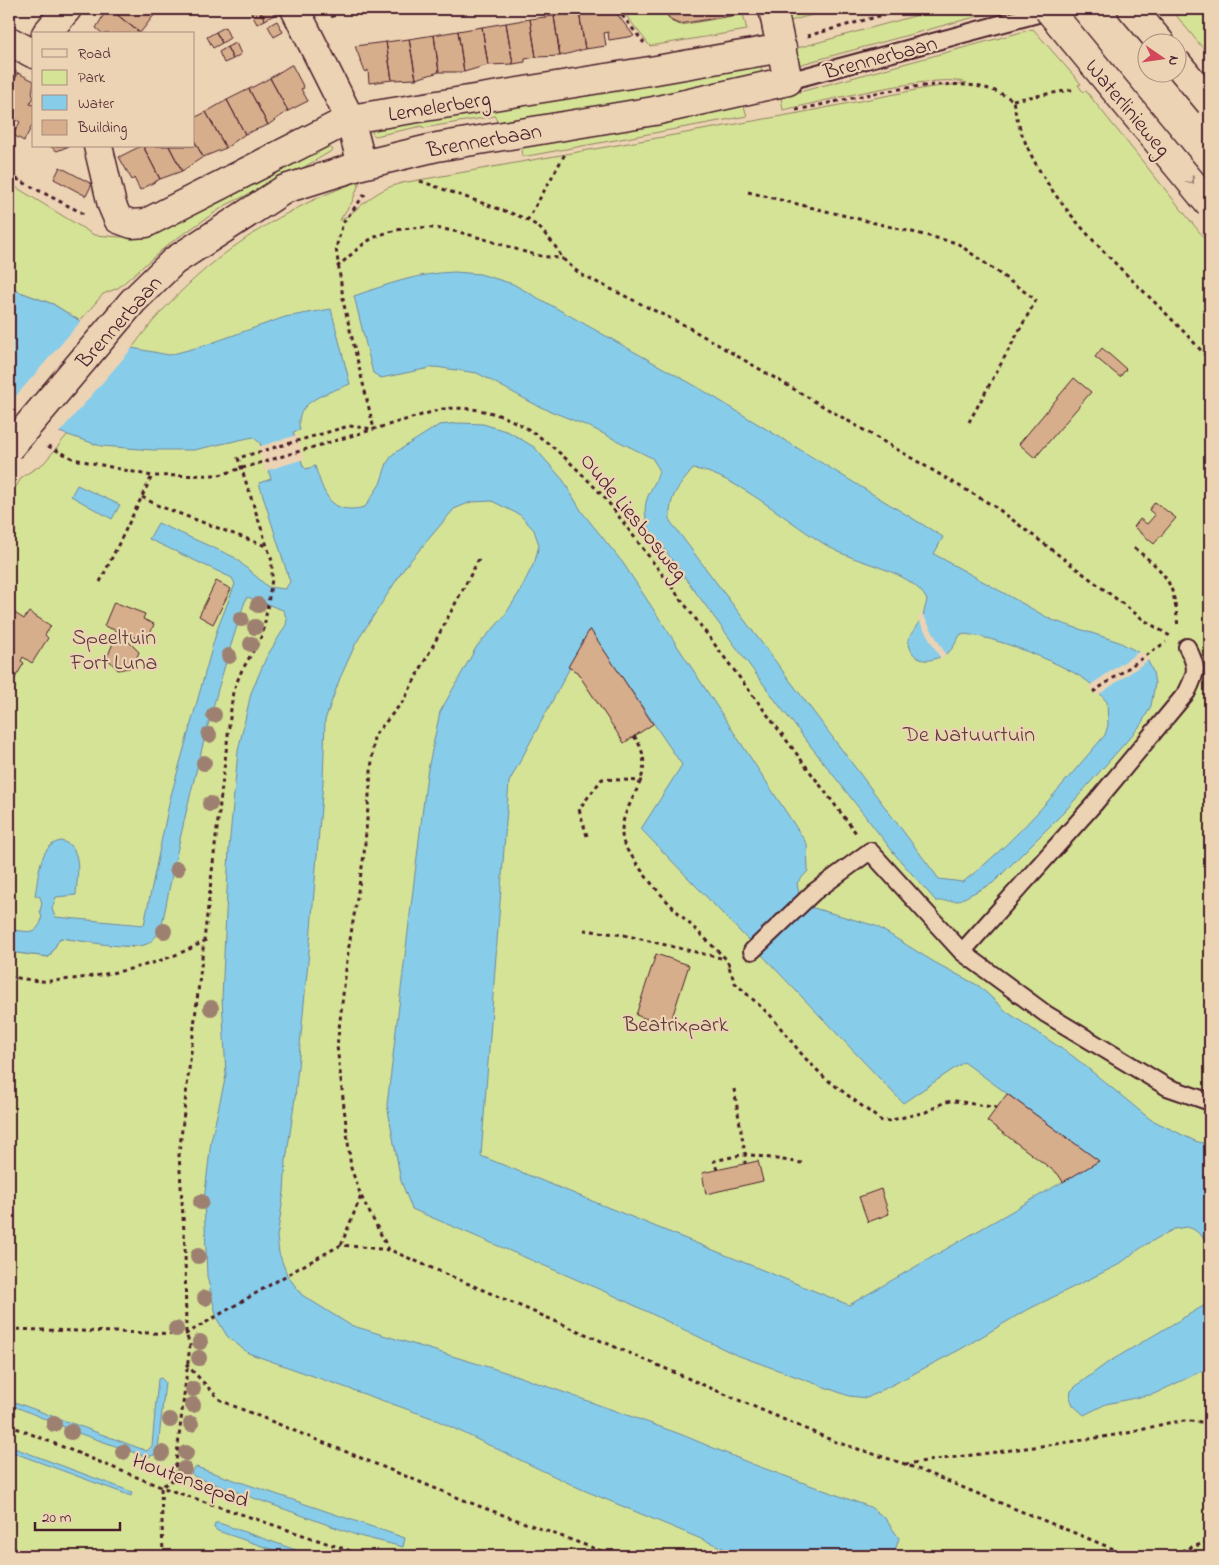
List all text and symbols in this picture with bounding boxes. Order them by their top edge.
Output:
street label: Brennerbaan [820,28,941,90]
legend [32,32,195,148]
north arrow [1136,32,1186,82]
text: Road [78,43,111,65]
street label: Waterlinieweg [1075,53,1177,166]
text: N [1162,54,1184,68]
text: Park [78,67,106,89]
street label: Lemelerberg [386,84,493,133]
text: Water [78,93,114,115]
street label: Brennerbaan [424,116,544,168]
text: Building [77,117,127,140]
one-way arrow [1185,176,1194,185]
street label: Brennerbaan [69,269,171,378]
street label: Oude Liesbosweg [570,447,694,589]
park label: Speeltuin Fort Luna [70,623,157,680]
park label: De Natuurtuin [902,720,1035,752]
park label: Beatrixpark [623,1010,729,1042]
street label: Houtensepad [127,1446,253,1518]
scale bar [35,1500,120,1532]
text: 20 m [42,1507,72,1529]

